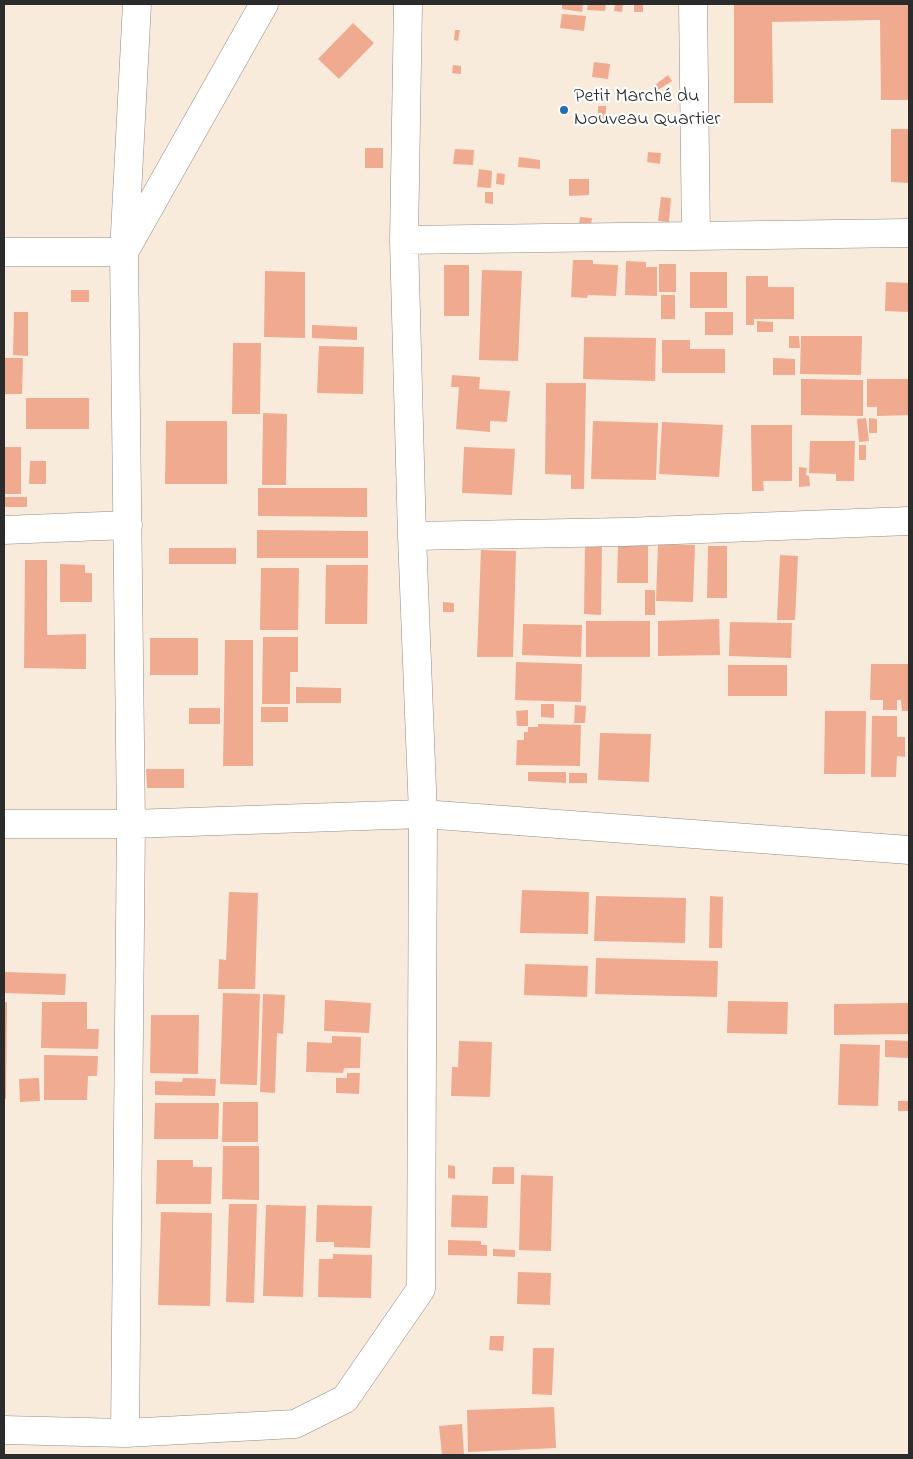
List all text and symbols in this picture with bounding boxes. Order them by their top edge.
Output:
place label: Petit Marché du Nouveau Quartier [574,86,720,133]
marker: Petit Marché du Nouveau Quartier [558,104,570,116]

